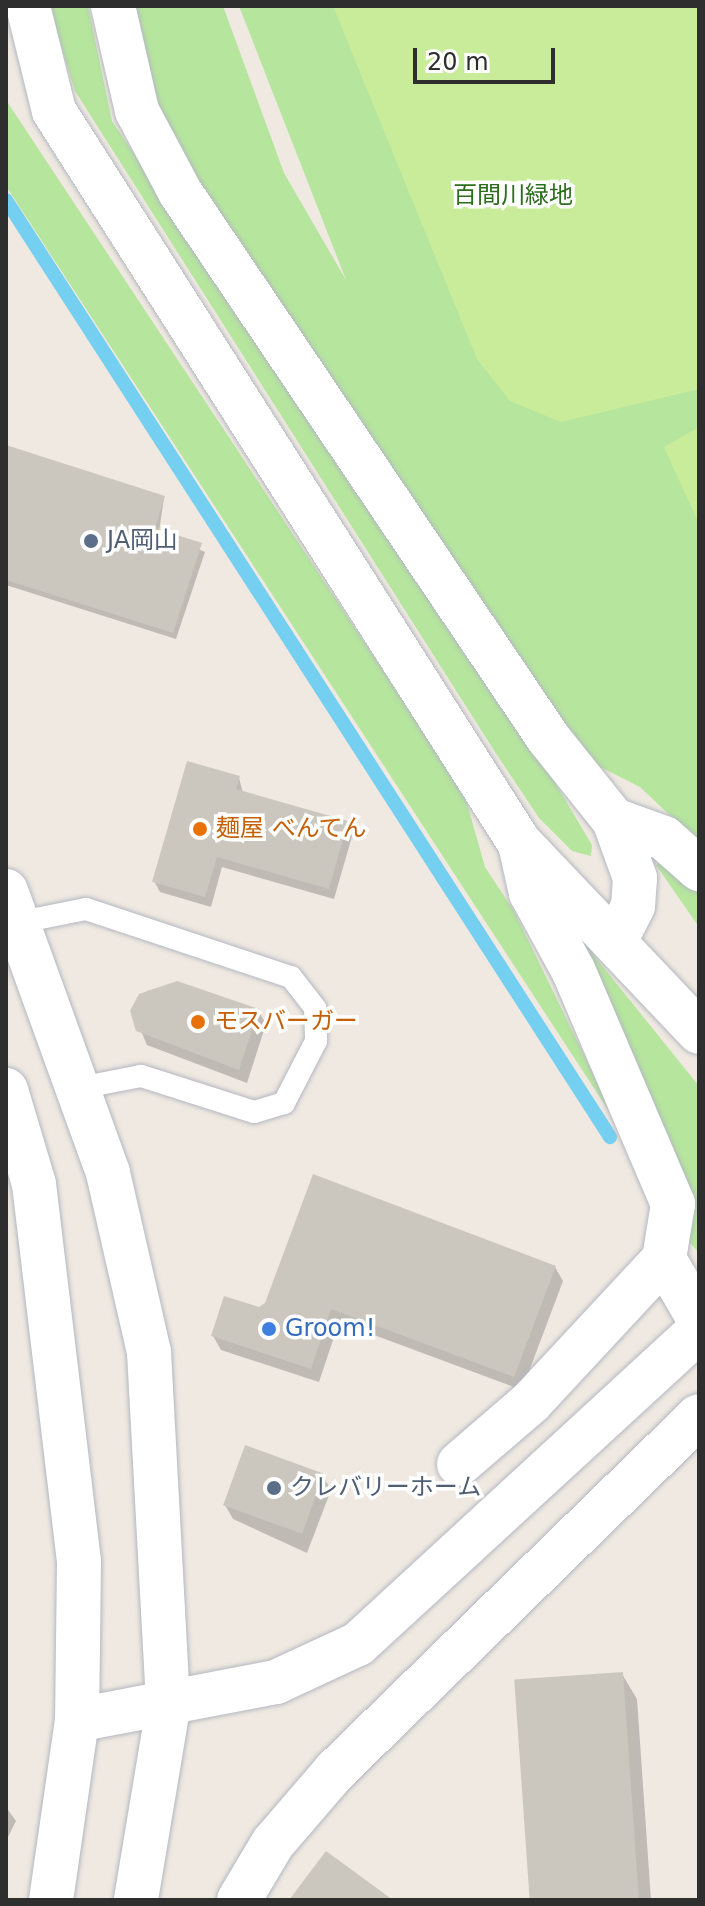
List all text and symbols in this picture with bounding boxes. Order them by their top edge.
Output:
scale bar [417,32,559,82]
text: 20 m [427,48,489,76]
park label: 百間川緑地 [453,182,573,210]
place label: JA岡山 [107,527,178,555]
marker: JA岡山 [82,532,100,550]
place label: 麺屋 べんてん [216,815,368,843]
marker: 麺屋 べんてん [191,820,209,838]
place label: モスバーガー [214,1008,358,1036]
marker: モスバーガー [189,1013,207,1031]
place label: Groom! [285,1315,375,1343]
marker: Groom! [260,1320,278,1338]
place label: クレバリーホーム [290,1474,482,1502]
marker: クレバリーホーム [265,1479,283,1497]

